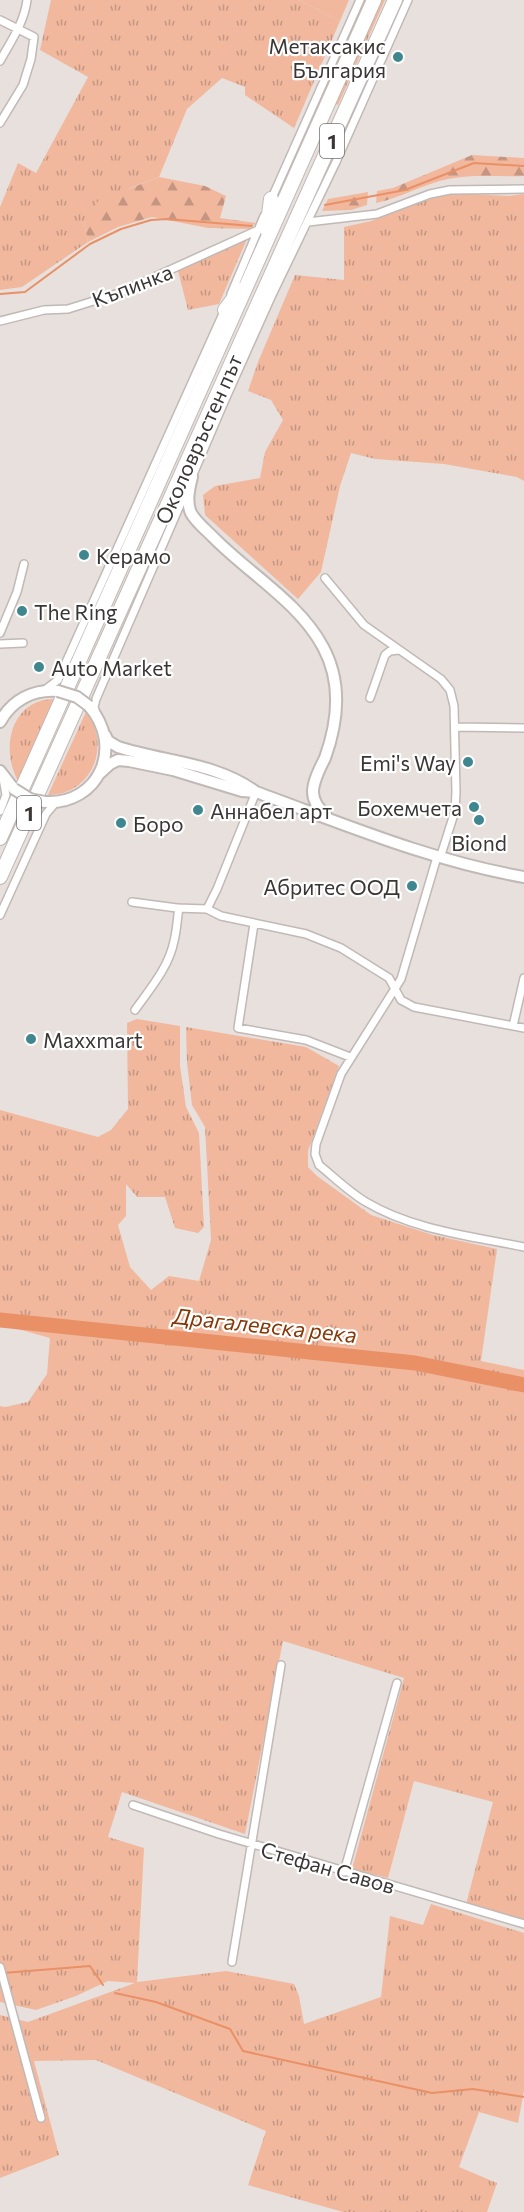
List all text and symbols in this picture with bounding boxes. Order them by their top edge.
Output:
place label: Метаксакис България [268,33,386,82]
marker: Метаксакис България [391,50,405,64]
road number: 1 [320,124,344,158]
street label: Къпинка [88,258,176,312]
street label: Околовръстен път [149,350,247,528]
place label: Керамо [96,543,171,568]
marker: Керамо [77,548,91,562]
place label: The Ring [34,599,117,624]
marker: The Ring [15,604,29,618]
place label: Auto Market [51,655,172,680]
marker: Auto Market [32,660,46,674]
place label: Emi's Way [360,750,456,775]
marker: Emi's Way [461,755,475,769]
place label: Бохемчета [357,795,462,820]
road number: 1 [17,796,41,830]
place label: Аннабел арт [210,798,332,823]
marker: Бохемчета [467,800,481,814]
marker: Аннабел арт [191,803,205,817]
place label: Боро [133,811,184,836]
marker: Biond [472,813,486,827]
marker: Боро [114,816,128,830]
place label: Biond [451,830,507,855]
place label: Абритес ООД [263,874,400,899]
marker: Абритес ООД [405,879,419,893]
place label: Maxxmart [43,1027,143,1052]
marker: Maxxmart [24,1032,38,1046]
water label: Драгалевска река [170,1302,358,1348]
street label: Стефан Савов [258,1836,398,1898]

